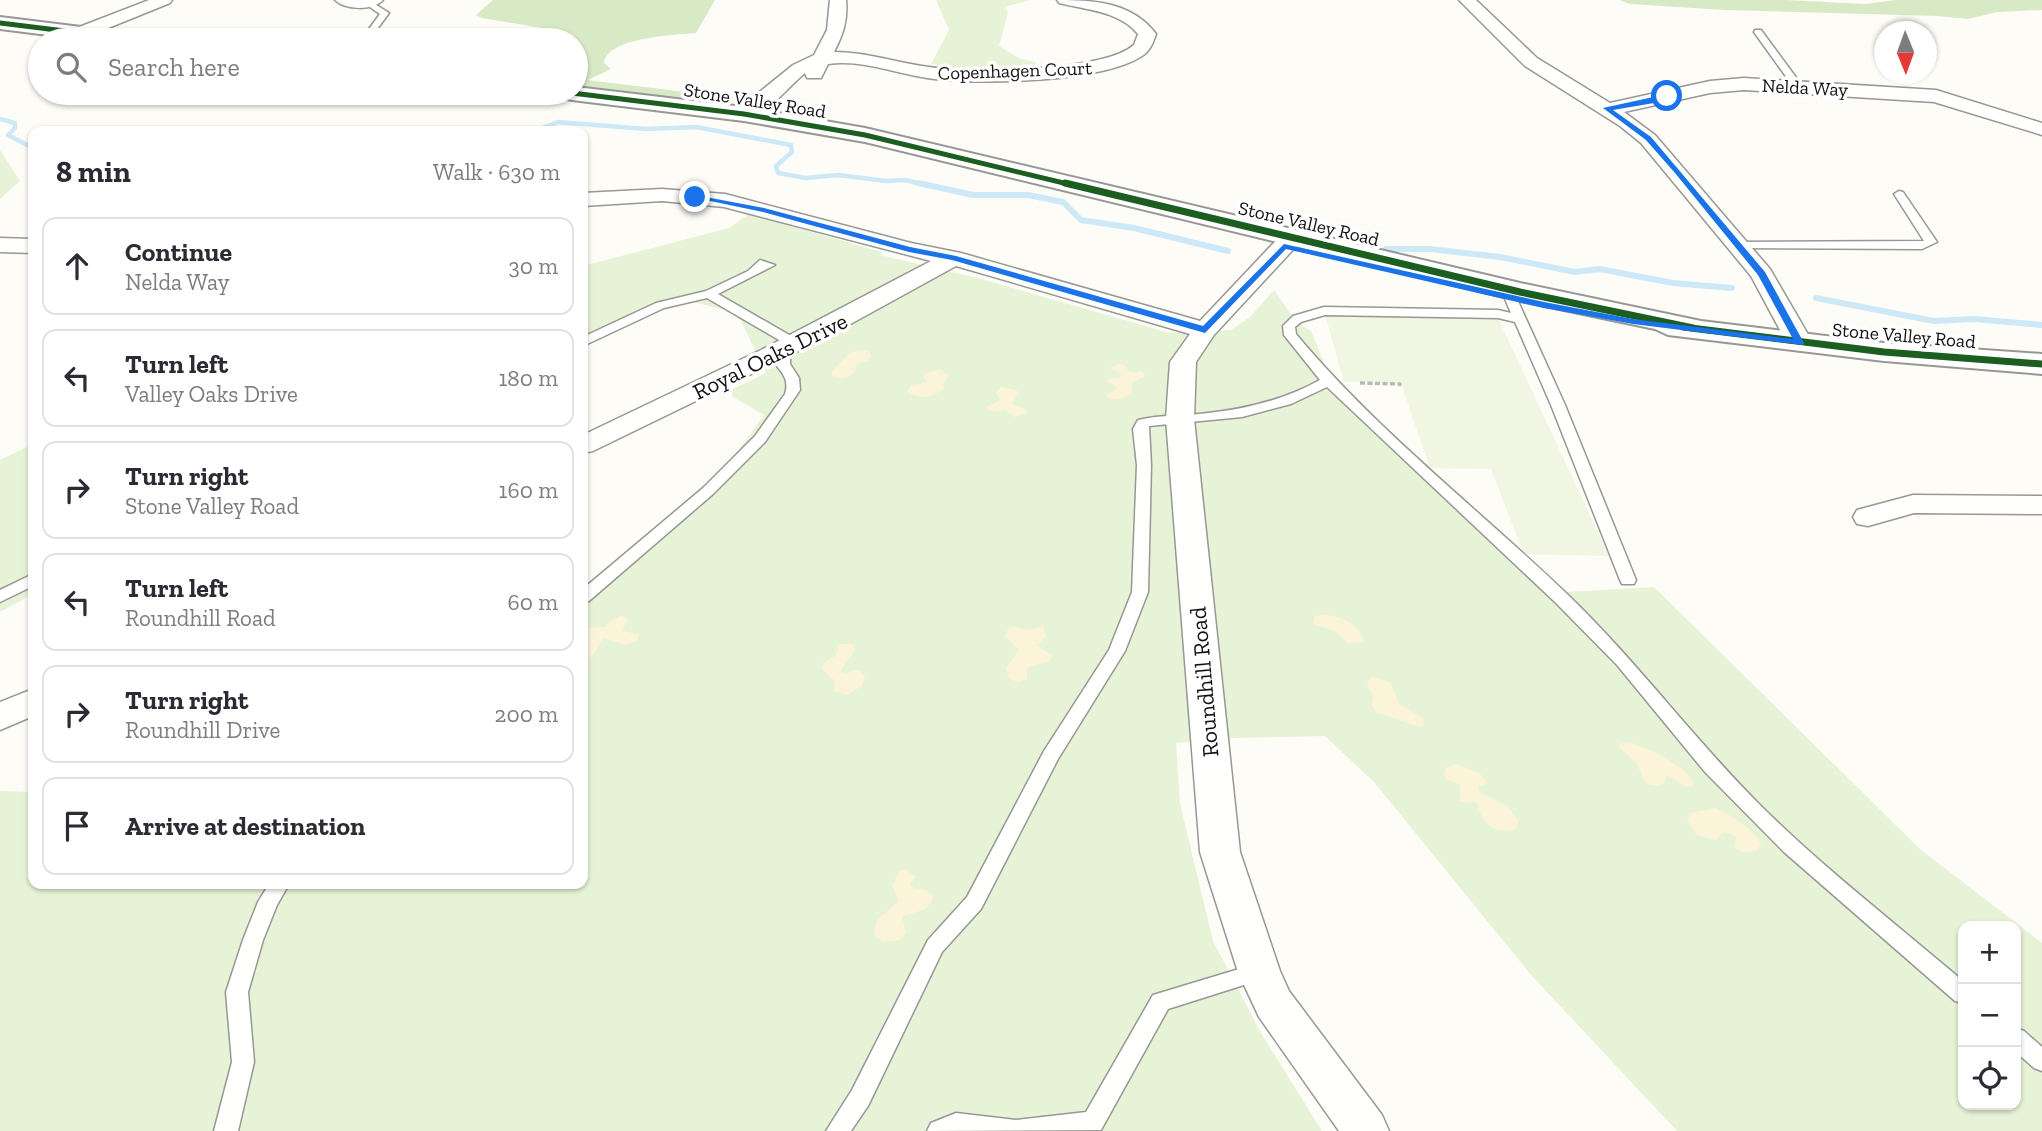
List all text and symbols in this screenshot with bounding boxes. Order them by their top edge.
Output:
north arrow [1874,21,1937,84]
search box [28,28,588,105]
icon: search [52,48,90,86]
text: Search here [108,51,240,83]
street label: Copenhagen Court [937,56,1093,85]
street label: Nelda Way [1761,74,1849,101]
street label: Stone Valley Road [682,78,828,123]
route start [1651,80,1682,111]
text: 8 min [56,154,131,190]
text: Walk · 630 m [433,158,560,186]
route end [679,181,710,212]
street label: Stone Valley Road [1236,196,1382,251]
text: Continue [125,236,232,268]
icon: ahead [58,247,96,285]
text: 30 m [508,252,558,280]
text: Nelda Way [125,268,229,296]
street label: Royal Oaks Drive [688,306,852,406]
street label: Stone Valley Road [1831,318,1977,353]
text: Turn left [125,348,228,380]
icon: left [58,359,96,397]
text: 180 m [498,364,558,392]
text: Valley Oaks Drive [125,380,298,408]
text: Turn right [125,460,248,492]
icon: right [58,471,96,509]
text: 160 m [499,476,558,504]
text: Stone Valley Road [125,492,299,520]
text: Turn left [125,572,228,604]
icon: left [58,583,96,621]
text: 60 m [507,588,558,616]
text: Roundhill Road [125,604,276,632]
street label: Roundhill Road [1183,605,1225,758]
text: Turn right [125,684,248,716]
icon: right [58,695,96,733]
text: 200 m [495,700,558,728]
text: Roundhill Drive [125,716,280,744]
icon: arrive [58,807,96,845]
text: Arrive at destination [125,810,365,842]
map controls [1958,921,2021,1110]
button: + [1958,921,2021,984]
button: − [1958,984,2021,1047]
button: locate [1958,1047,2021,1110]

